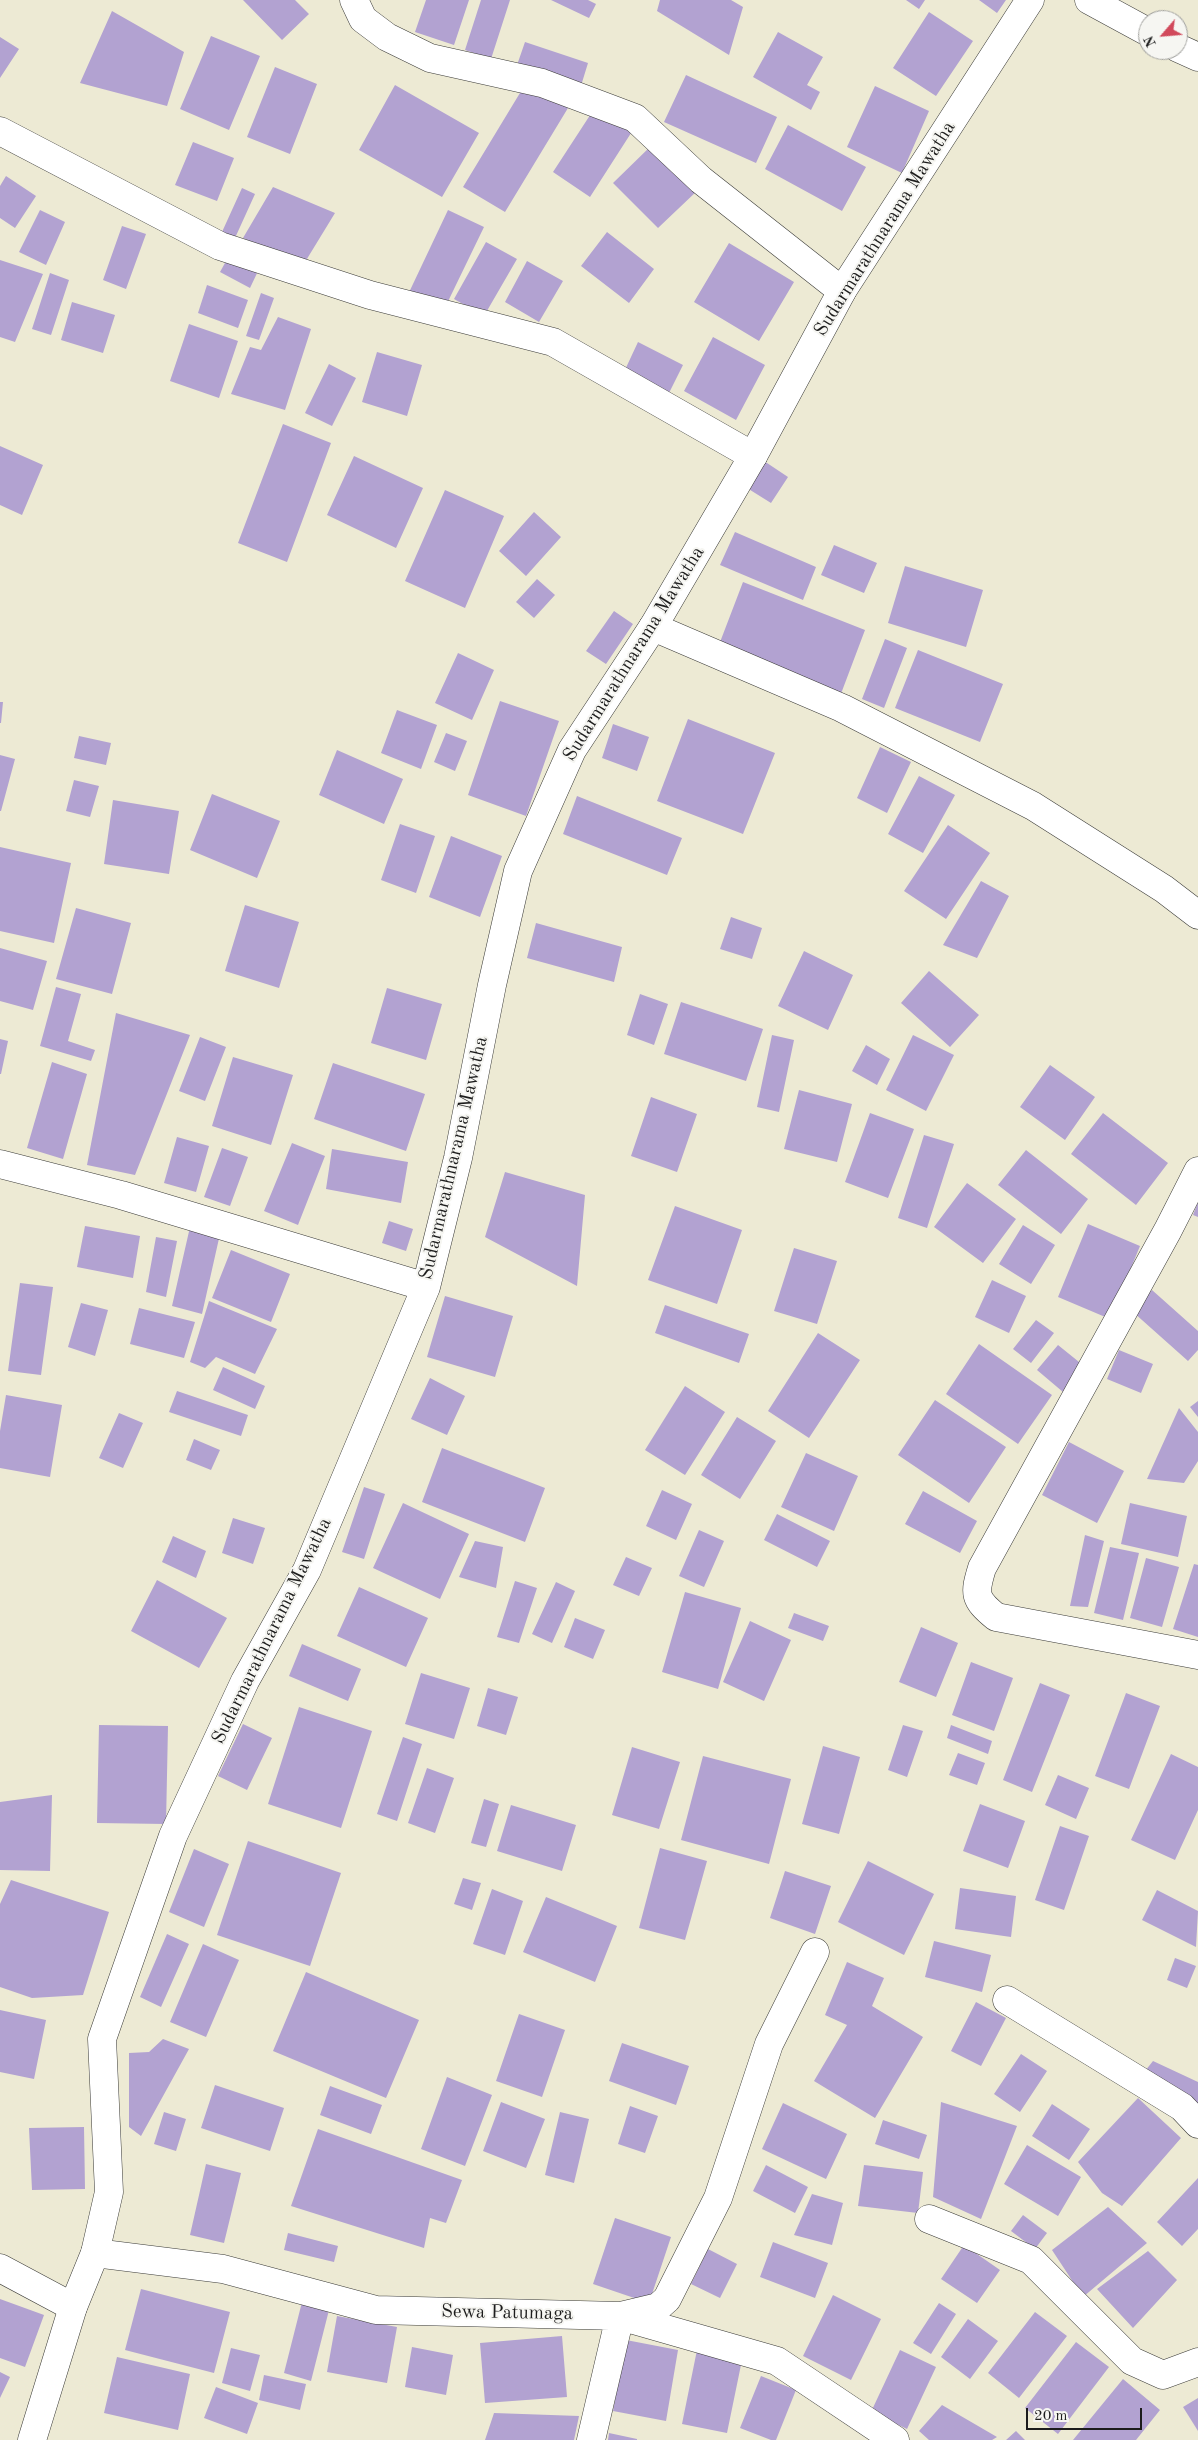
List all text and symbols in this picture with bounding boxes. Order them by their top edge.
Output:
north arrow [1138,10,1188,60]
text: N [1142,33,1159,49]
street label: Sudarmarathnarama Mawatha [809,117,961,341]
street label: Sudarmarathnarama Mawatha [558,542,710,766]
street label: Sudarmarathnarama Mawatha [415,1034,493,1282]
street label: Sudarmarathnarama Mawatha [207,1514,337,1748]
street label: Sewa Patumaga [441,2300,573,2326]
scale bar [1028,2398,1144,2430]
text: 20 m [1034,2409,1068,2424]

